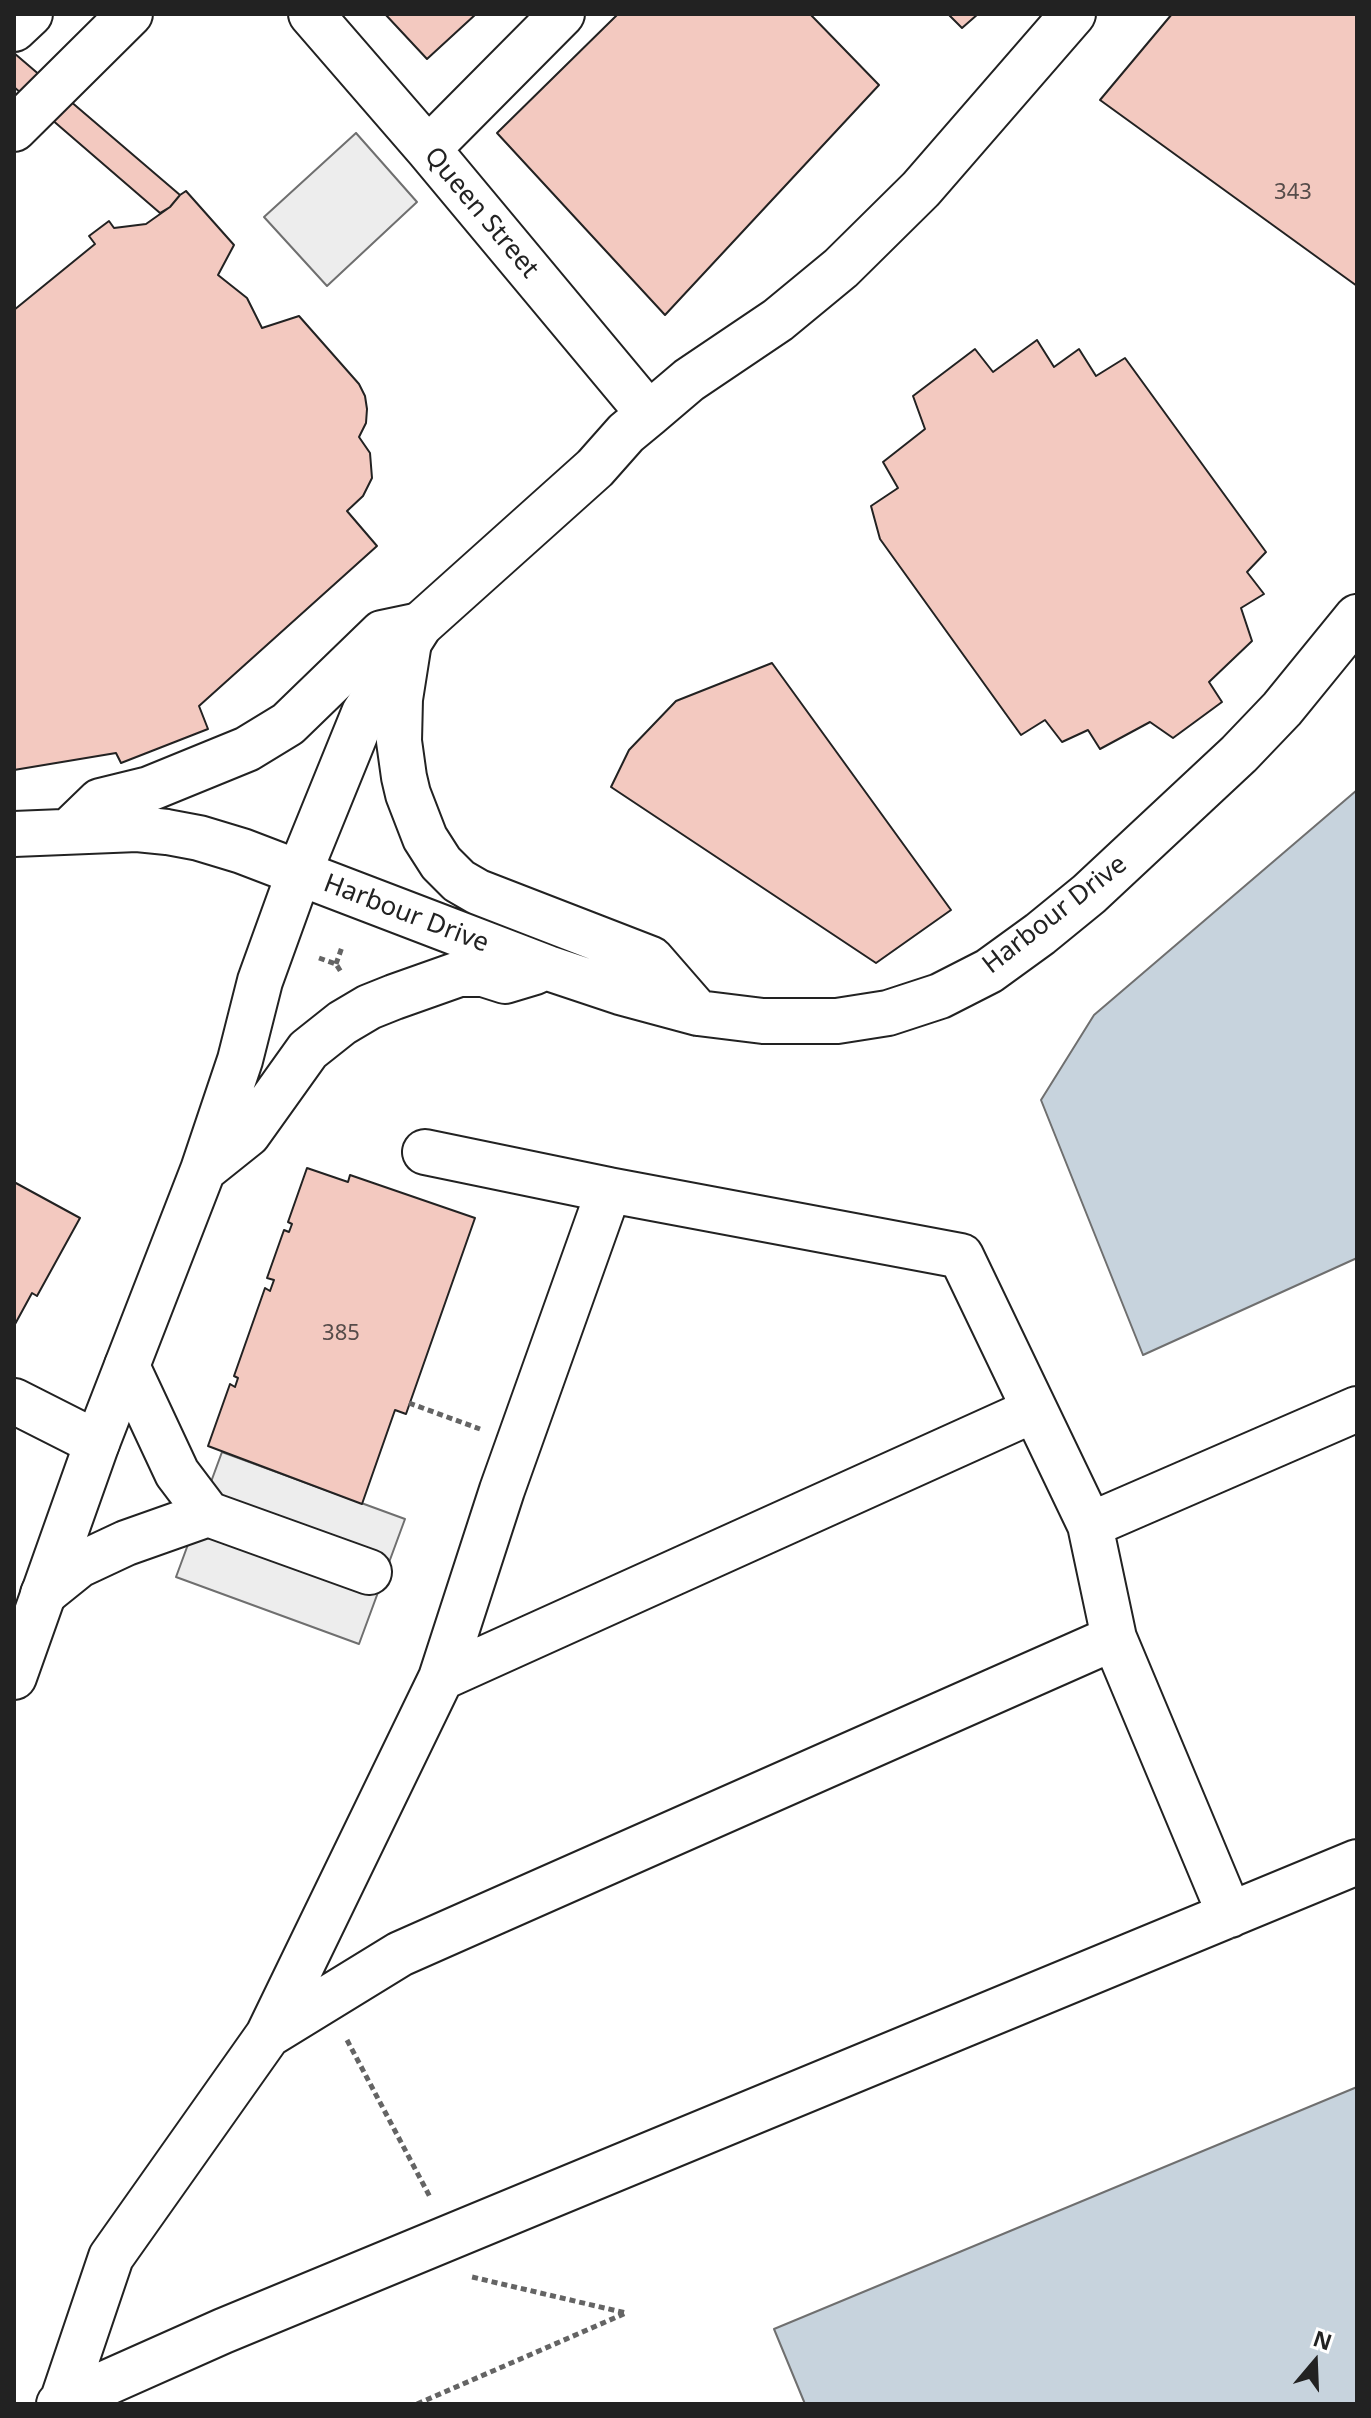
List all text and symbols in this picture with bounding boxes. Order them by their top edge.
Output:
street label: Queen Street [417,141,545,285]
house number: 343 [1274,180,1312,206]
street label: Harbour Drive [977,849,1133,981]
street label: Harbour Drive [319,868,493,960]
house number: 385 [322,1321,360,1347]
north arrow [1275,2322,1355,2402]
text: N [1309,2322,1336,2356]

